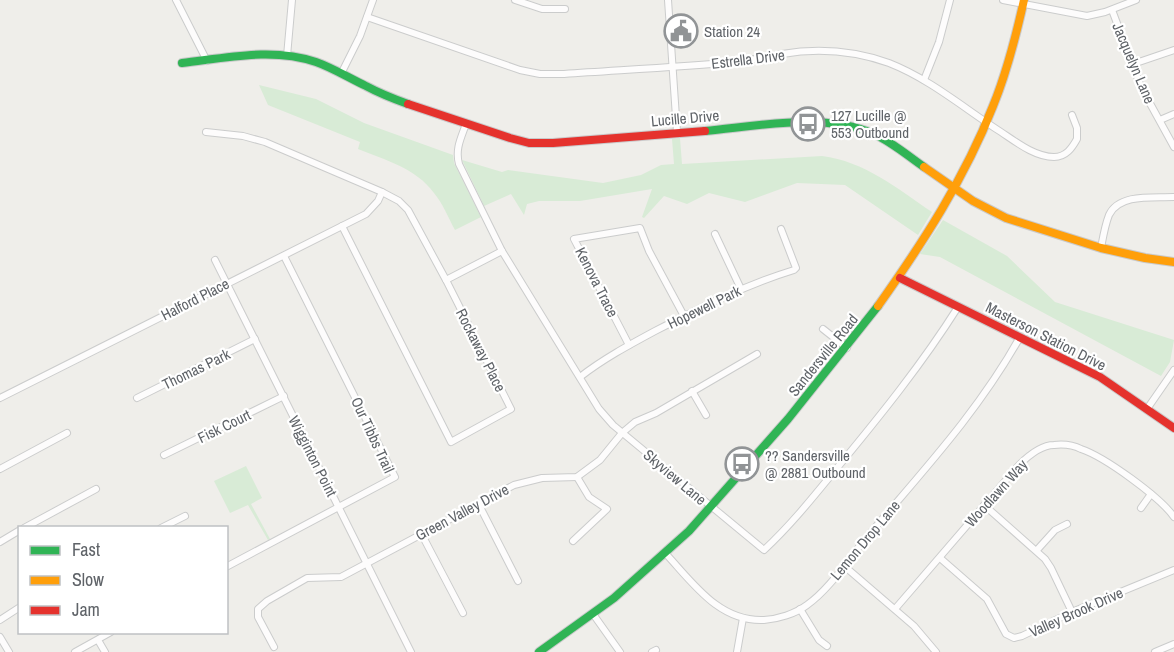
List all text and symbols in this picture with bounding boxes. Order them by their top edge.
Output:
public building icon: Station 24 [663,13,699,49]
street label: Jacquelyn Lane [1107,19,1161,107]
place label: Station 24 [704,21,760,42]
street label: Estrella Drive [710,44,786,74]
street label: Lucille Drive [650,105,720,131]
place label: 127 Lucille @ 553 Outbound [831,105,909,143]
bus stop icon: 127 Lucille @ 553 Outbound [790,106,826,142]
street label: Kenova Trace [570,243,624,321]
street label: Halford Place [157,273,233,325]
street label: Hopewell Park [664,280,745,334]
street label: Masterson Station Drive [982,297,1110,376]
street label: Rockaway Place [451,305,511,395]
street label: Sandersville Road [783,309,863,401]
street label: Thomas Park [159,343,234,394]
street label: Our Tibbs Trail [346,394,400,476]
street label: Fisk Court [194,404,255,448]
street label: Wigginton Point [284,412,343,501]
street label: Skyview Lane [639,444,711,510]
place label: ?? Sandersville @ 2881 Outbound [765,445,866,483]
bus stop icon: ?? Sandersville @ 2881 Outbound [724,446,760,482]
street label: Woodlawn Way [960,454,1033,532]
street label: Green Valley Drive [412,478,513,545]
street label: Lemon Drop Lane [825,495,905,584]
legend [18,526,228,634]
text: Fast [72,537,100,562]
text: Slow [72,567,104,592]
street label: Valley Brook Drive [1026,582,1127,642]
text: Jam [72,597,100,622]

